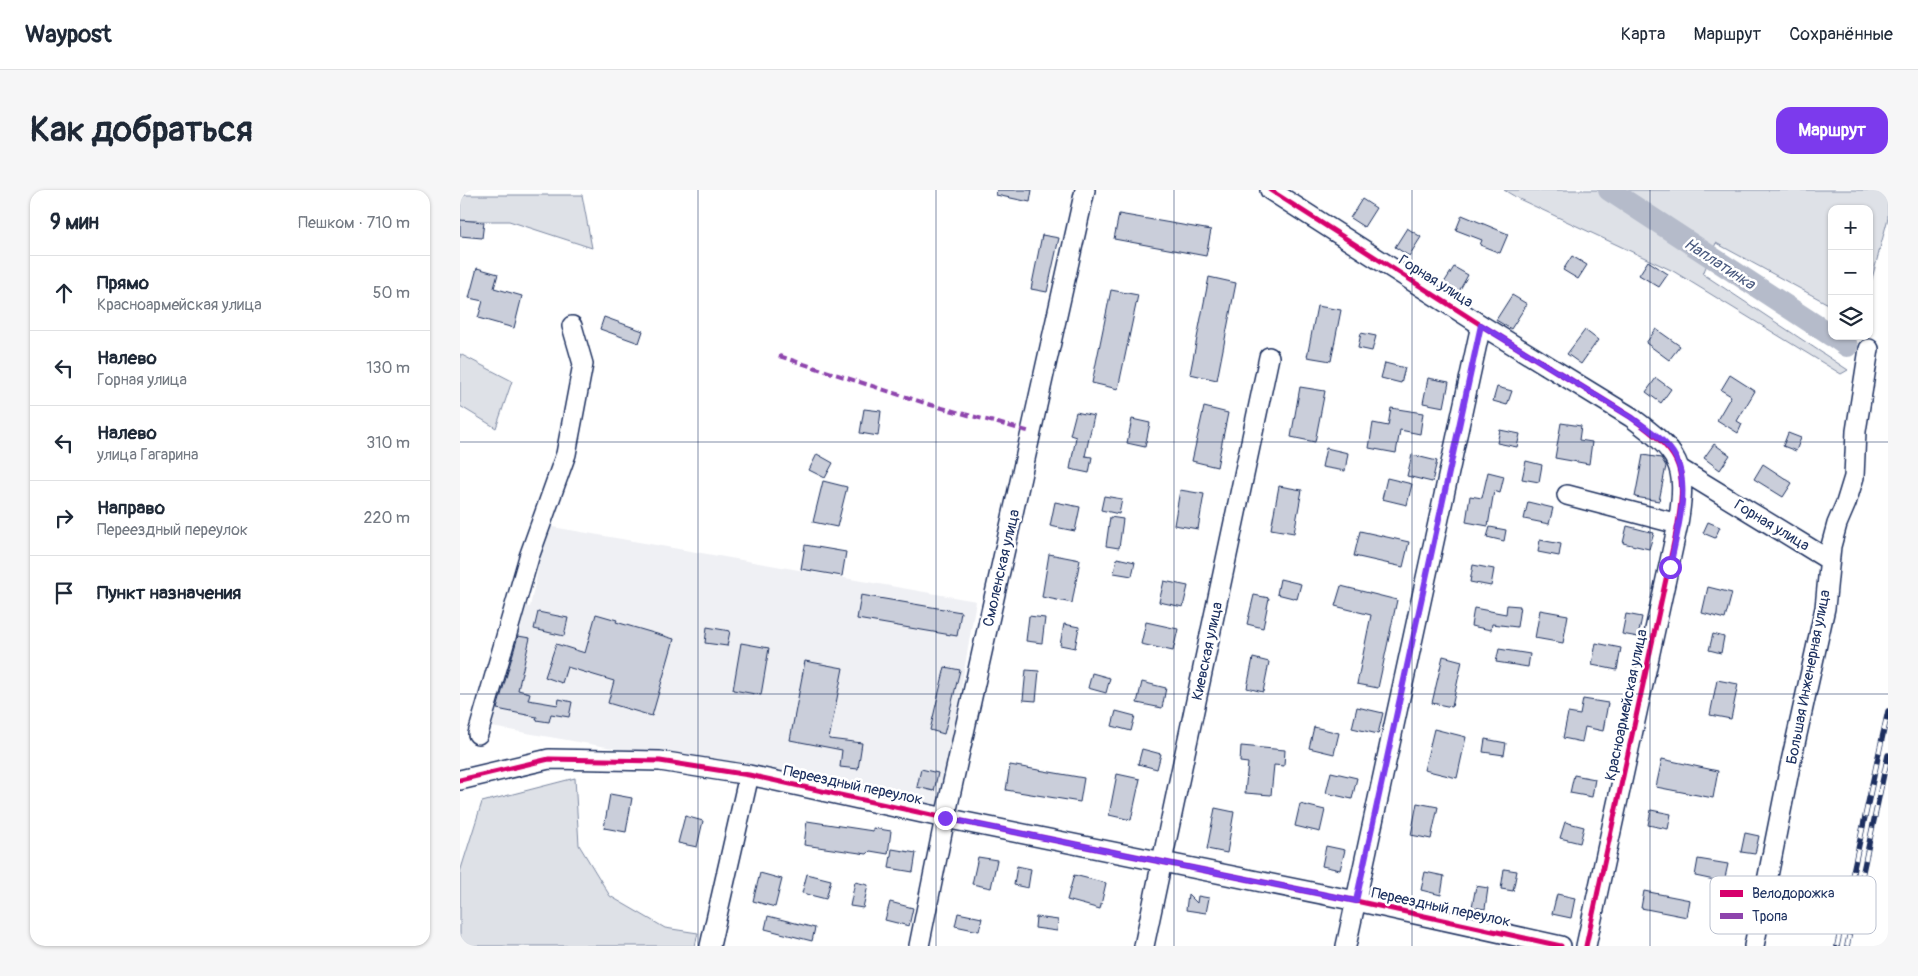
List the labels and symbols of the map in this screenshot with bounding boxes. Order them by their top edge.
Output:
water label: Наплатинка [1680,234,1760,295]
street label: Горная улица [1395,251,1477,312]
street label: Горная улица [1731,496,1813,555]
street label: Смоленская улица [979,508,1024,629]
route start [1659,556,1682,579]
street label: Большая Инженерная улица [1782,588,1835,766]
street label: Киевская улица [1188,600,1227,702]
street label: Красноармейская улица [1601,628,1652,783]
street label: Переездный переулок [782,761,924,810]
route end [934,807,957,830]
legend [1710,876,1876,934]
street label: Переездный переулок [1370,883,1512,932]
text: Велодорожка [1752,885,1834,902]
text: Тропа [1752,908,1788,925]

